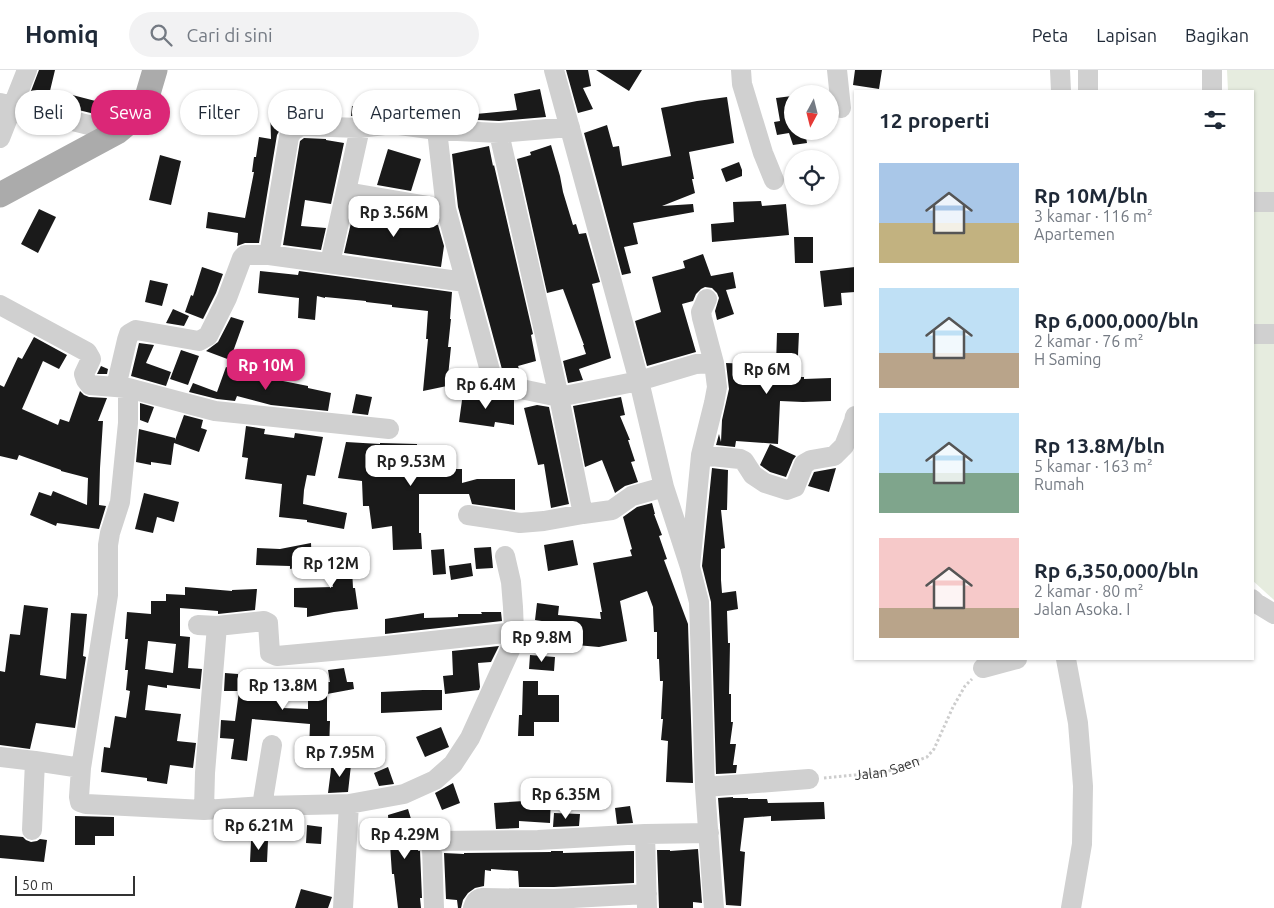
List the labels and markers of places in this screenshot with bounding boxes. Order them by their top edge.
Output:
pin: Rp 3.56M [342,196,446,238]
pin: Rp 10M [225,348,307,391]
pin: Rp 6M [732,352,802,395]
pin: Rp 6.4M [440,368,532,410]
pin: Rp 9.53M [359,444,463,487]
pin: Rp 12M [290,546,372,589]
pin: Rp 9.8M [496,620,588,663]
pin: Rp 13.8M [231,668,335,711]
pin: Rp 7.95M [288,736,392,778]
pin: Rp 6.35M [514,778,618,820]
pin: Rp 6.21M [207,808,311,851]
pin: Rp 4.29M [353,818,457,860]

